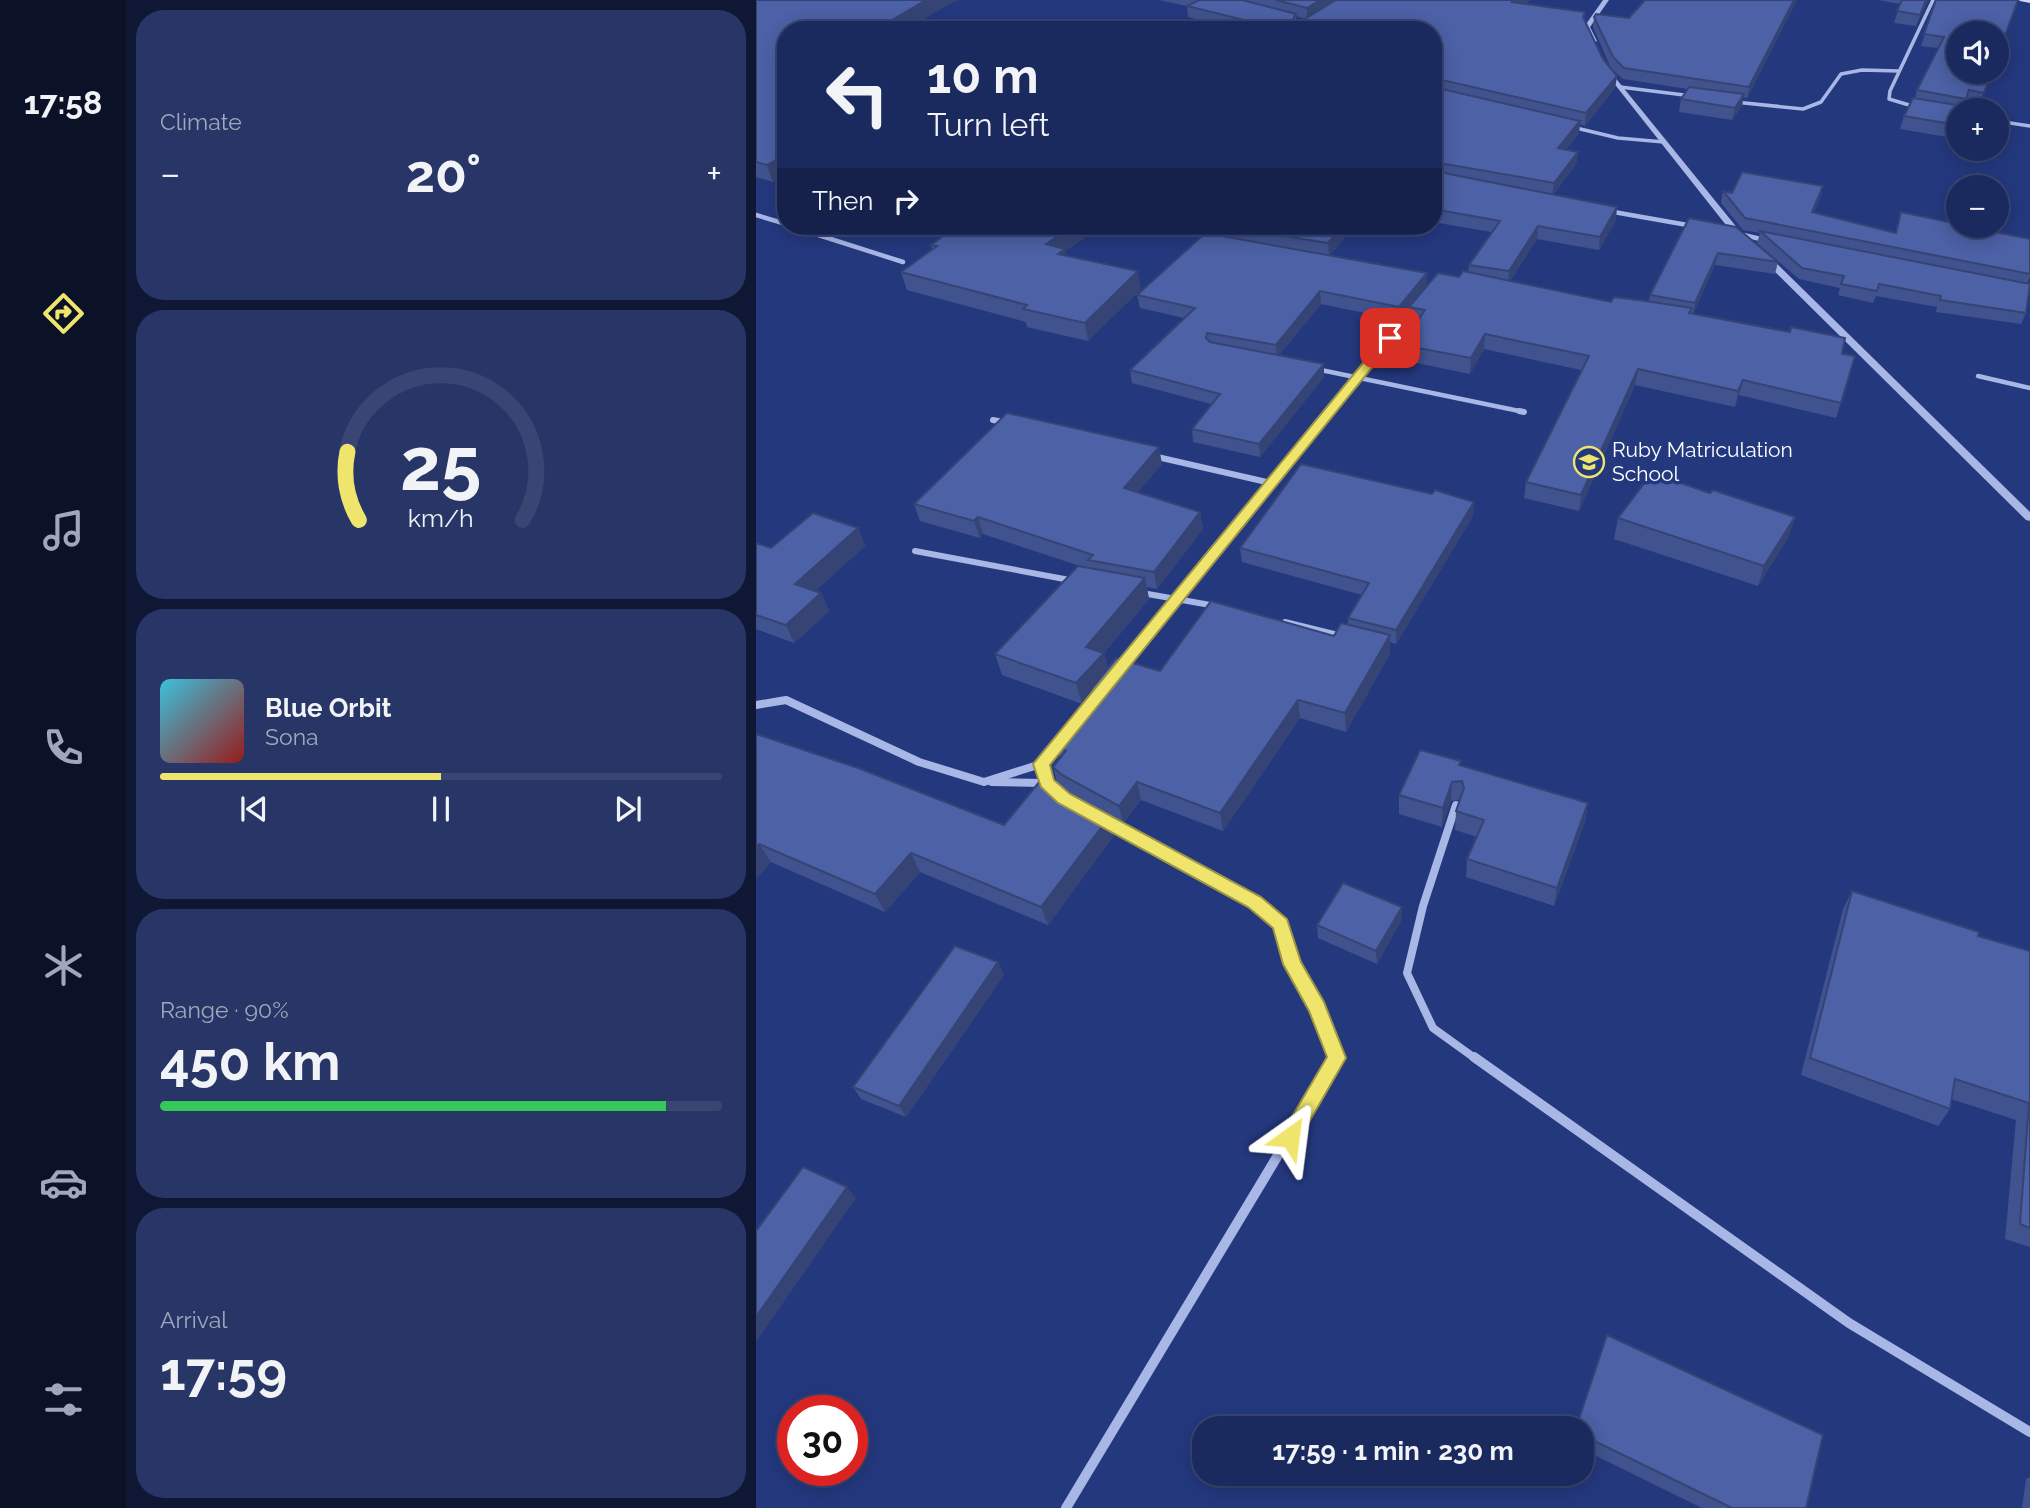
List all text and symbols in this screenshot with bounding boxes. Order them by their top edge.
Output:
map controls [1946,21,2009,238]
button: sound [1946,21,2009,84]
text: 10 m [927,47,1039,104]
icon: left [812,49,903,140]
text: 17:58 [24,84,102,121]
button: + [1946,98,2009,161]
text: Turn left [927,106,1049,143]
text: Climate [160,108,242,135]
text: 20° [406,143,481,204]
text: − [160,151,180,196]
text: + [706,151,722,196]
button: − [1946,175,2009,238]
icon: right [887,182,925,220]
text: Then [812,186,873,216]
icon: directions [39,289,88,338]
pin [1360,308,1420,368]
icon: arrive [1371,319,1409,357]
text: 25 [400,423,482,508]
place label: Ruby Matriculation School [1612,437,1793,486]
school or university icon: Ruby Matriculation School [1572,445,1606,479]
text: km/h [408,503,474,533]
icon: music [39,506,88,555]
text: Blue Orbit [265,693,392,723]
icon: phone [39,723,88,772]
text: Sona [265,723,319,750]
icon: previous [235,790,273,828]
icon: pause [422,790,460,828]
icon: next [609,790,647,828]
icon: climate [39,941,88,990]
text: Range · 90% [160,996,289,1023]
text: 450 km [160,1031,340,1092]
position arrow [1253,1100,1327,1174]
icon: car [39,1158,88,1207]
text: Arrival [160,1306,227,1333]
text: 17:59 [160,1341,287,1402]
icon: filters [39,1375,88,1424]
speed limit sign: 30 [777,1395,868,1486]
text: 17:59 · 1 min · 230 m [1272,1436,1514,1466]

